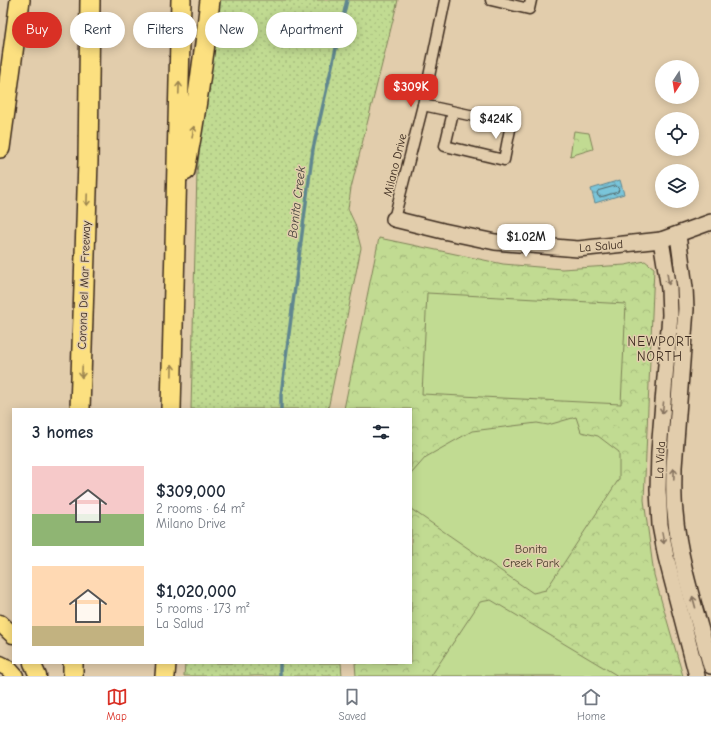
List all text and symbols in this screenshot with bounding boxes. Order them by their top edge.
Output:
chip: Buy [12,12,62,48]
chip: Rent [70,12,125,48]
chip: Filters [133,12,197,48]
chip: New [205,12,258,48]
chip: Apartment [266,12,357,48]
north arrow [655,60,699,104]
map controls [655,60,699,208]
pin: $309K [383,74,439,108]
text: $309K [393,79,429,94]
one-way arrow [175,82,183,95]
pin: $424K [468,106,524,140]
text: $424K [479,111,513,126]
button: locate [655,112,699,156]
one-way arrow [189,126,197,139]
street label: Milano Drive [380,132,410,198]
button: layers [655,164,699,208]
water label: Bonita Creek [285,165,308,239]
one-way arrow [83,193,90,206]
street label: Corona Del Mar Freeway [75,220,93,350]
pin: $1.02M [493,224,559,258]
text: $1.02M [506,229,546,244]
street label: La Salud [579,237,623,255]
one-way arrow [664,272,672,285]
district label: NEWPORT NORTH [628,334,692,364]
one-way arrow [168,364,176,377]
one-way arrow [78,365,85,378]
one-way arrow [659,401,667,414]
icon: filters [370,421,392,443]
text: 3 homes [32,423,93,442]
street label: La Vida [652,441,668,479]
one-way arrow [670,468,678,481]
icon: home [64,482,112,530]
text: $309,000 [156,482,226,501]
text: 2 rooms · 64 m² [156,501,245,516]
text: Milano Drive [156,516,226,531]
one-way arrow [659,531,667,544]
park label: Bonita Creek Park [503,542,560,570]
icon: home [64,582,112,630]
text: $1,020,000 [156,582,237,601]
one-way arrow [690,595,697,608]
text: 5 rooms · 173 m² [156,601,249,616]
text: La Salud [156,616,204,631]
tab: Map [106,686,128,723]
tab: Saved [339,686,366,723]
tab: Home [577,686,605,723]

